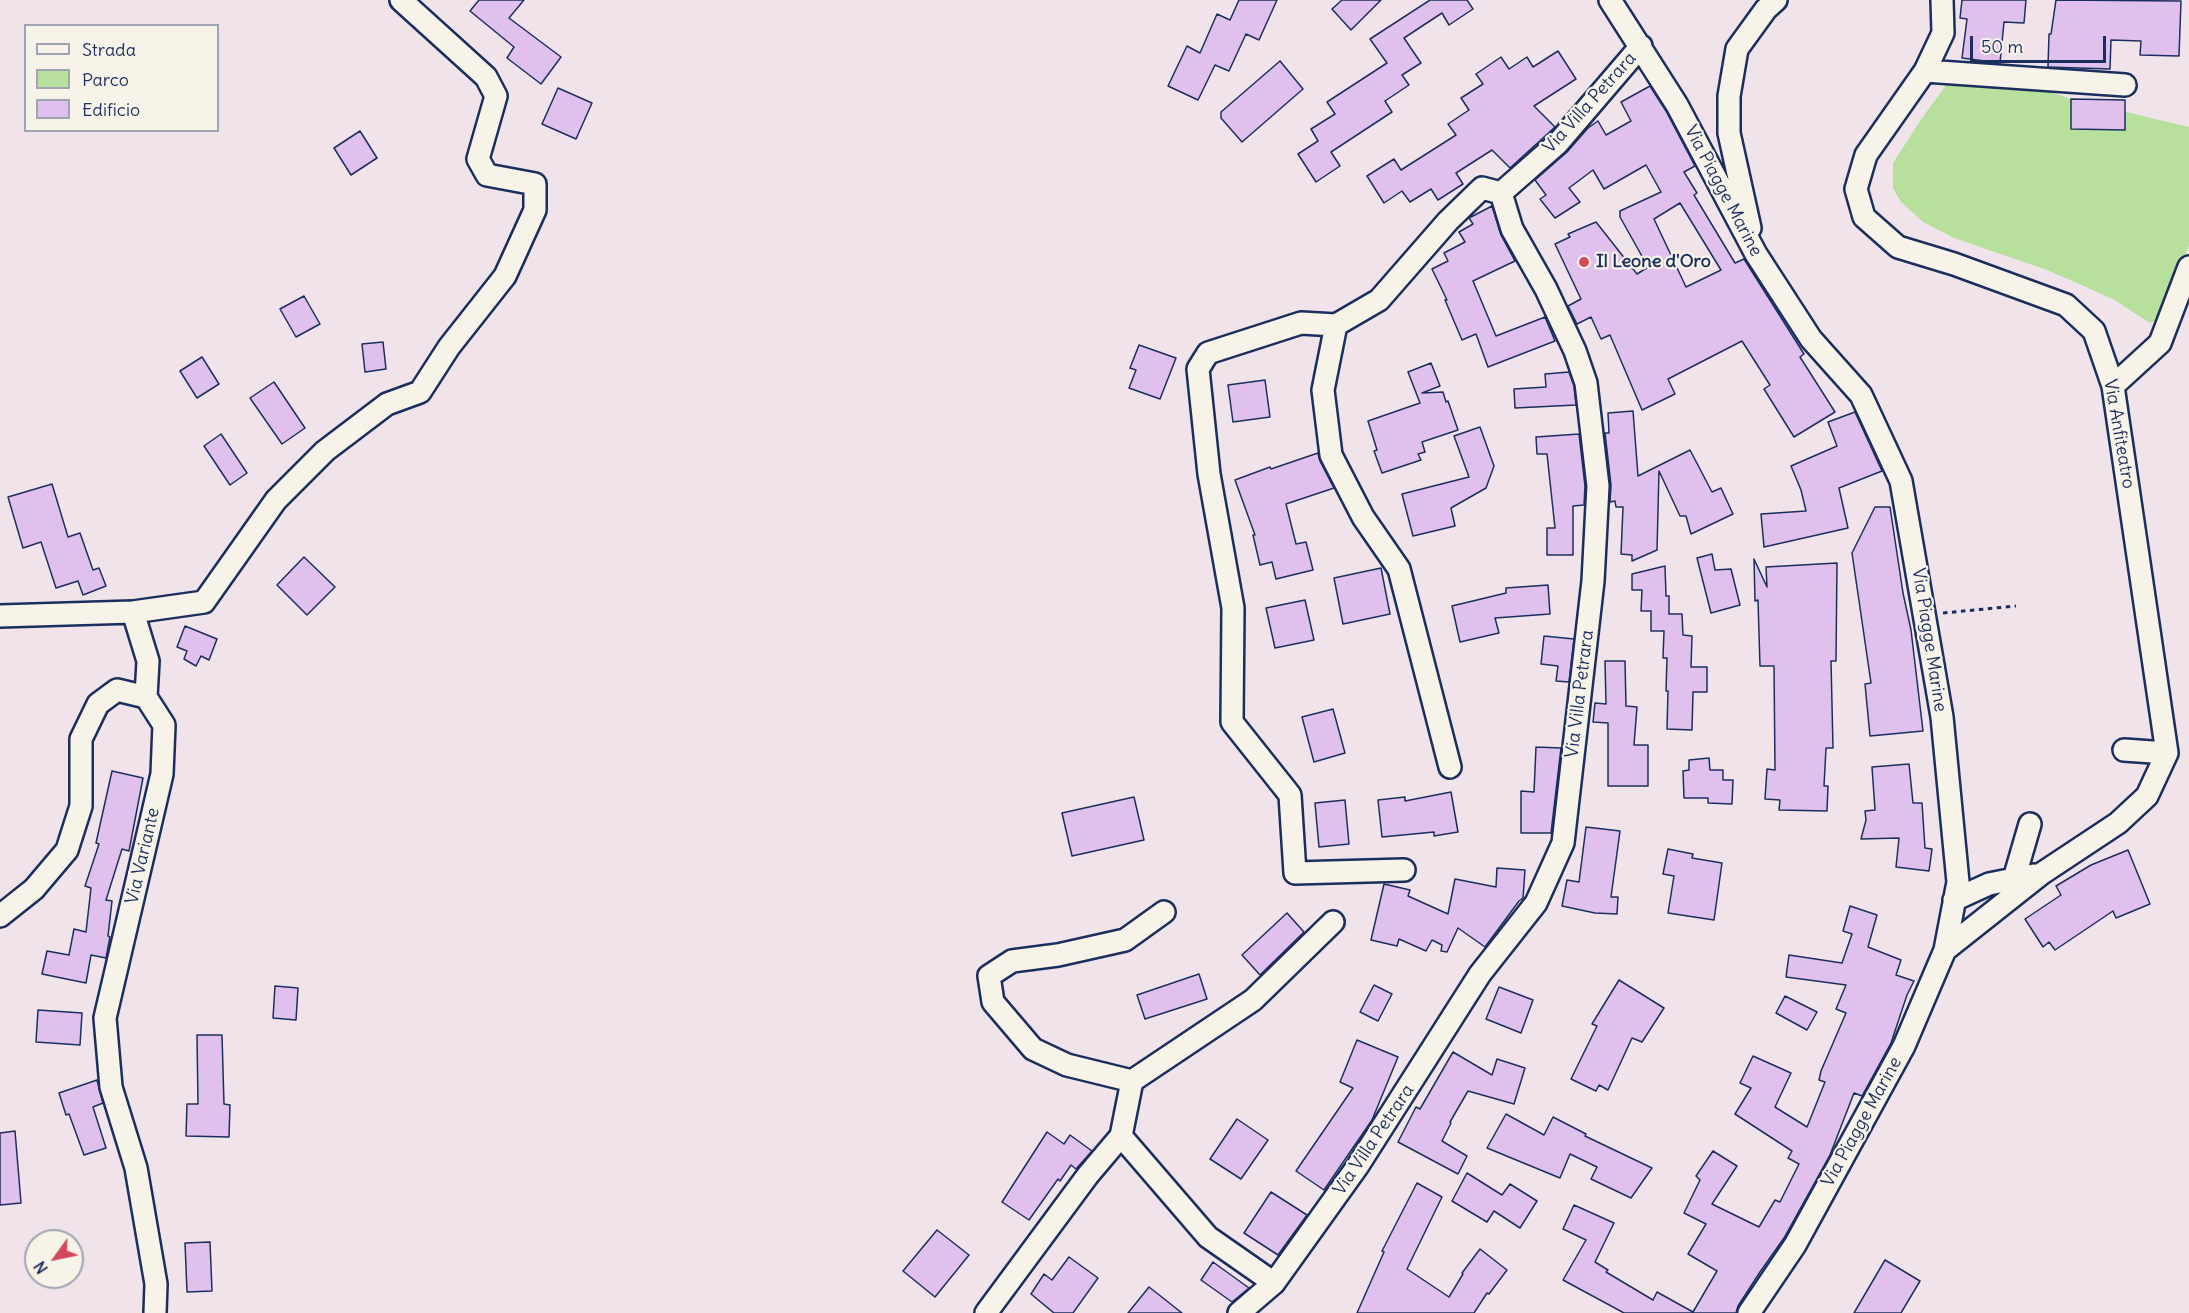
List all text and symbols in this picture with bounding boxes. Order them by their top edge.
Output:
legend [24,24,219,132]
scale bar [1973,24,2110,62]
text: 50 m [1981,35,2023,58]
text: Strada [82,38,136,61]
street label: Via Villa Petrara [1539,48,1641,158]
text: Parco [82,68,129,91]
text: Edificio [82,98,140,121]
street label: Via Piagge Marine [1679,122,1767,260]
place label: Il Leone d'Oro [1596,251,1711,273]
marker: Il Leone d'Oro [1577,255,1591,269]
street label: Via Anfiteatro [2099,378,2139,490]
street label: Via Piagge Marine [1907,567,1951,713]
street label: Via Villa Petrara [1561,629,1599,759]
street label: Via Variante [121,806,165,906]
street label: Via Piagge Marine [1817,1053,1907,1191]
street label: Via Villa Petrara [1329,1081,1419,1199]
north arrow [24,1229,84,1289]
text: N [29,1258,52,1278]

